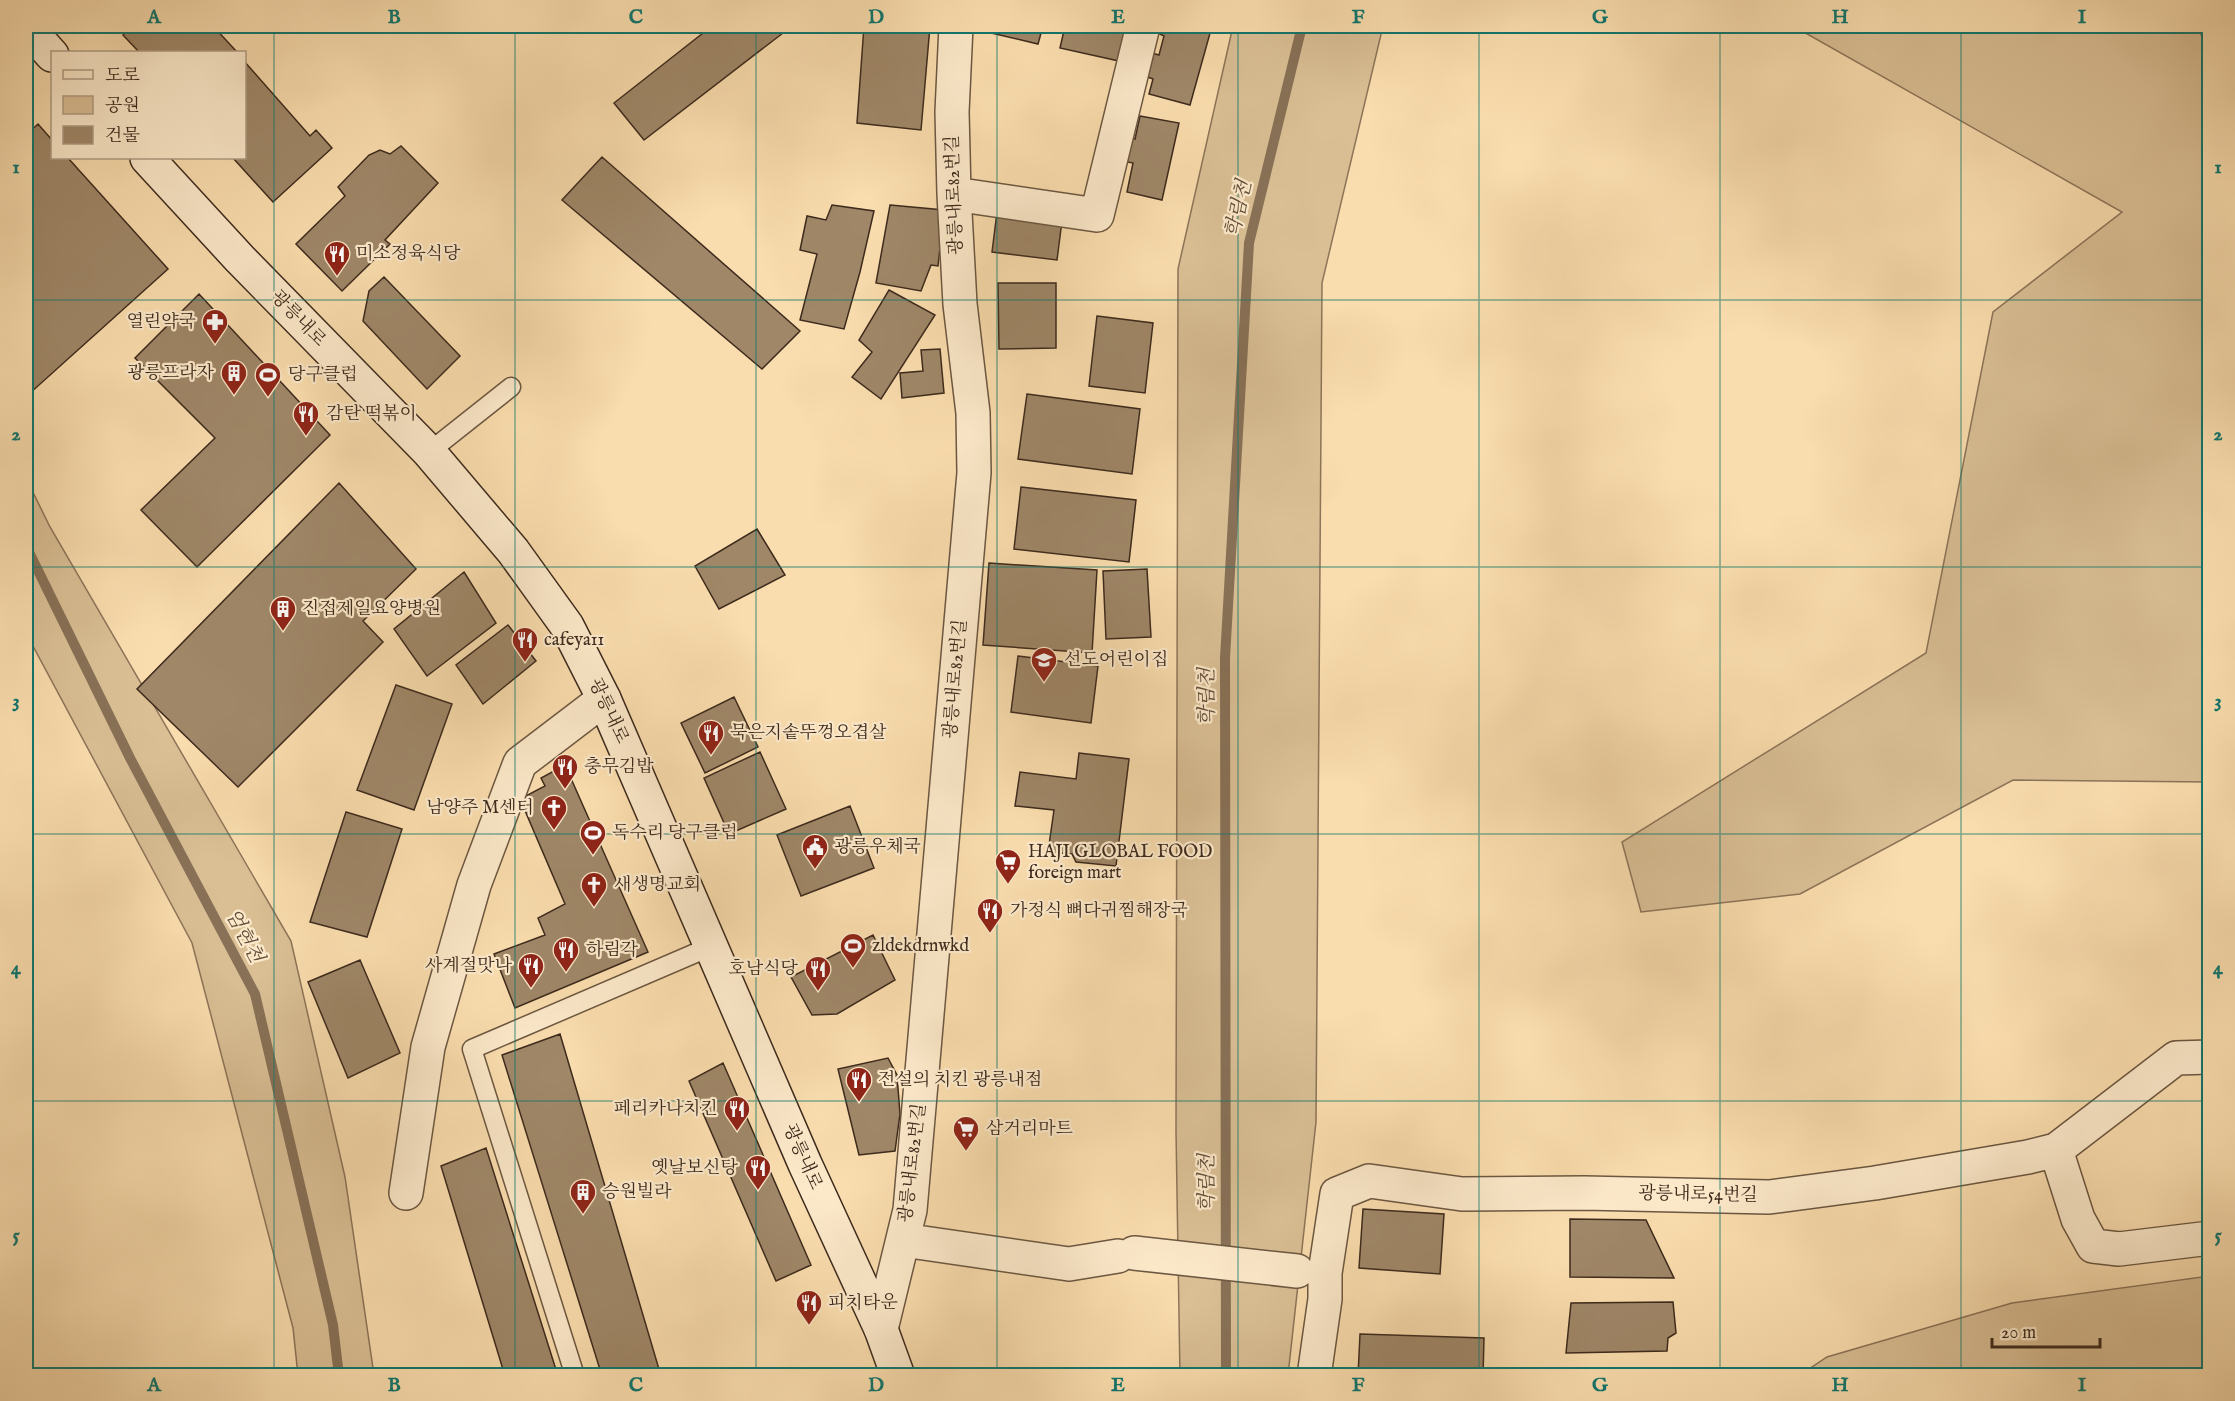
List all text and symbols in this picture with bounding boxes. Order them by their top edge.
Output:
text: A [146,5,162,30]
text: B [387,5,401,30]
text: C [629,5,643,30]
text: D [868,5,884,30]
text: E [1111,5,1125,30]
text: F [1352,5,1365,30]
text: G [1592,5,1609,30]
text: H [1831,5,1849,30]
text: I [2078,5,2087,30]
legend [51,51,246,159]
text: 도로 [105,65,140,88]
text: 공원 [105,95,140,118]
text: 건물 [105,125,140,148]
street label: 광릉내로82번길 [941,135,969,255]
text: 1 [12,155,20,180]
text: 1 [2214,155,2222,180]
water label: 학림천 [1220,176,1258,240]
restaurant icon: 미소정육식당 [322,239,352,277]
place label: 미소정육식당 [356,243,461,266]
street label: 광릉내로 [266,286,330,352]
pharmacy icon: 열린약국 [200,307,230,345]
place label: 열린약국 [126,311,196,334]
building icon: 광릉프라자 [219,358,249,396]
sports icon: 당구클럽 [253,360,283,398]
place label: 광릉프라자 [127,362,215,385]
place label: 당구클럽 [288,364,358,387]
restaurant icon: 감탄 떡볶이 [291,399,321,437]
place label: 감탄 떡볶이 [326,403,417,426]
text: 2 [11,422,21,447]
text: 2 [2213,422,2223,447]
building icon: 진접제일요양병원 [268,594,298,632]
place label: 진접제일요양병원 [302,598,441,621]
street label: 광릉내로82번길 [939,618,973,740]
restaurant icon: cafeya11 [510,625,540,663]
place label: cafeya11 [544,629,604,652]
school or university icon: 선도어린이집 [1029,645,1059,683]
place label: 선도어린이집 [1064,649,1168,672]
water label: 학림천 [1195,666,1220,726]
street label: 광릉내로 [583,675,633,747]
text: 3 [12,689,20,714]
text: 3 [2214,689,2222,714]
restaurant icon: 묵은지솥뚜껑오겹살 [696,718,726,756]
place label: 묵은지솥뚜껑오겹살 [730,722,887,745]
restaurant icon: 충무김밥 [550,752,580,790]
place label: 충무김밥 [584,756,654,779]
church icon: 남양주 M센터 [539,793,569,831]
place label: 남양주 M센터 [426,797,534,820]
sports icon: 독수리 당구클럽 [578,818,608,856]
place label: 독수리 당구클럽 [612,822,738,845]
public building icon: 광릉우체국 [800,832,830,870]
place label: 광릉우체국 [834,836,921,859]
place label: HAJI GLOBAL FOOD foreign mart [1028,841,1212,885]
supermarket icon: HAJI GLOBAL FOOD foreign mart [993,847,1023,885]
church icon: 새생명교회 [579,870,609,908]
place label: 새생명교회 [614,874,701,897]
restaurant icon: 가정식 뼈다귀찜해장국 [975,896,1005,934]
place label: 가정식 뼈다귀찜해장국 [1010,900,1188,923]
water label: 엄현천 [219,905,269,969]
sports icon: zldekdrnwkd [838,931,868,969]
restaurant icon: 하림각 [551,935,581,973]
place label: zldekdrnwkd [872,935,969,958]
place label: 하림각 [586,939,639,962]
restaurant icon: 사계절맛나 [516,951,546,989]
restaurant icon: 호남식당 [803,954,833,992]
place label: 사계절맛나 [425,955,513,978]
text: 4 [11,956,22,981]
text: 4 [2213,956,2224,981]
place label: 호남식당 [728,958,799,981]
restaurant icon: 전설의 치킨 광릉내점 [844,1065,874,1103]
place label: 전설의 치킨 광릉내점 [878,1069,1042,1092]
restaurant icon: 페리카나치킨 [722,1094,752,1132]
place label: 페리카나치킨 [614,1098,718,1121]
street label: 광릉내로82번길 [894,1102,932,1224]
supermarket icon: 삼거리마트 [951,1114,981,1152]
place label: 삼거리마트 [986,1118,1074,1141]
street label: 광릉내로 [777,1121,827,1193]
water label: 학림천 [1195,1152,1220,1212]
restaurant icon: 옛날보신탕 [743,1153,773,1191]
place label: 옛날보신탕 [651,1157,739,1180]
building icon: 승원빌라 [568,1177,598,1215]
place label: 승원빌라 [602,1181,672,1204]
street label: 광릉내로54번길 [1638,1182,1758,1208]
text: 5 [12,1223,20,1248]
text: 5 [2214,1223,2222,1248]
restaurant icon: 피치타운 [794,1288,824,1326]
place label: 피치타운 [828,1292,898,1315]
scale bar [1992,1311,2100,1349]
text: 20 m [2001,1322,2036,1345]
text: A [146,1373,162,1398]
text: B [387,1373,401,1398]
text: C [629,1373,643,1398]
text: D [868,1373,884,1398]
text: E [1111,1373,1125,1398]
text: F [1352,1373,1365,1398]
text: G [1592,1373,1609,1398]
text: H [1831,1373,1849,1398]
text: I [2078,1373,2087,1398]

